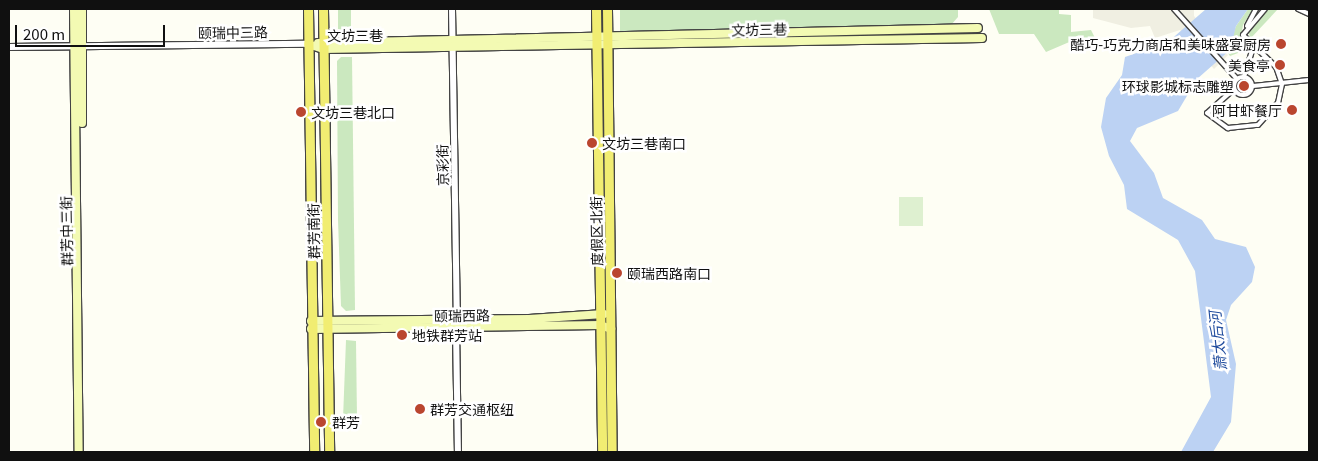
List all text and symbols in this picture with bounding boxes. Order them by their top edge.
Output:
scale bar [18,15,168,47]
street label: 文坊三巷 [731,20,787,38]
text: 200 m [23,23,65,44]
street label: 颐瑞中三路 [198,23,268,41]
street label: 文坊三巷 [327,27,383,43]
place label: 酷巧-巧克力商店和美味盛宴厨房 [1070,36,1271,52]
marker: 酷巧-巧克力商店和美味盛宴厨房 [1275,38,1287,50]
place label: 美食亭 [1228,57,1270,73]
marker: 美食亭 [1274,59,1286,71]
place label: 环球影城标志雕塑 [1122,78,1234,94]
marker: 环球影城标志雕塑 [1238,80,1250,92]
place label: 阿甘虾餐厅 [1212,102,1282,118]
place label: 文坊三巷北口 [311,104,395,120]
marker: 阿甘虾餐厅 [1286,104,1298,116]
marker: 文坊三巷北口 [295,106,307,118]
place label: 文坊三巷南口 [602,135,686,151]
marker: 文坊三巷南口 [586,137,598,149]
street label: 京彩街 [433,144,451,186]
street label: 群芳中三街 [57,196,75,266]
street label: 度假区北街 [587,196,605,266]
street label: 群芳南街 [304,203,322,259]
place label: 颐瑞西路南口 [627,265,711,281]
marker: 颐瑞西路南口 [611,267,623,279]
street label: 颐瑞西路 [434,306,490,324]
water label: 萧太后河 [1205,310,1229,372]
place label: 地铁群芳站 [412,327,482,343]
marker: 地铁群芳站 [396,329,408,341]
place label: 群芳交通枢纽 [430,401,514,417]
marker: 群芳交通枢纽 [414,403,426,415]
place label: 群芳 [332,414,360,430]
marker: 群芳 [314,415,328,429]

